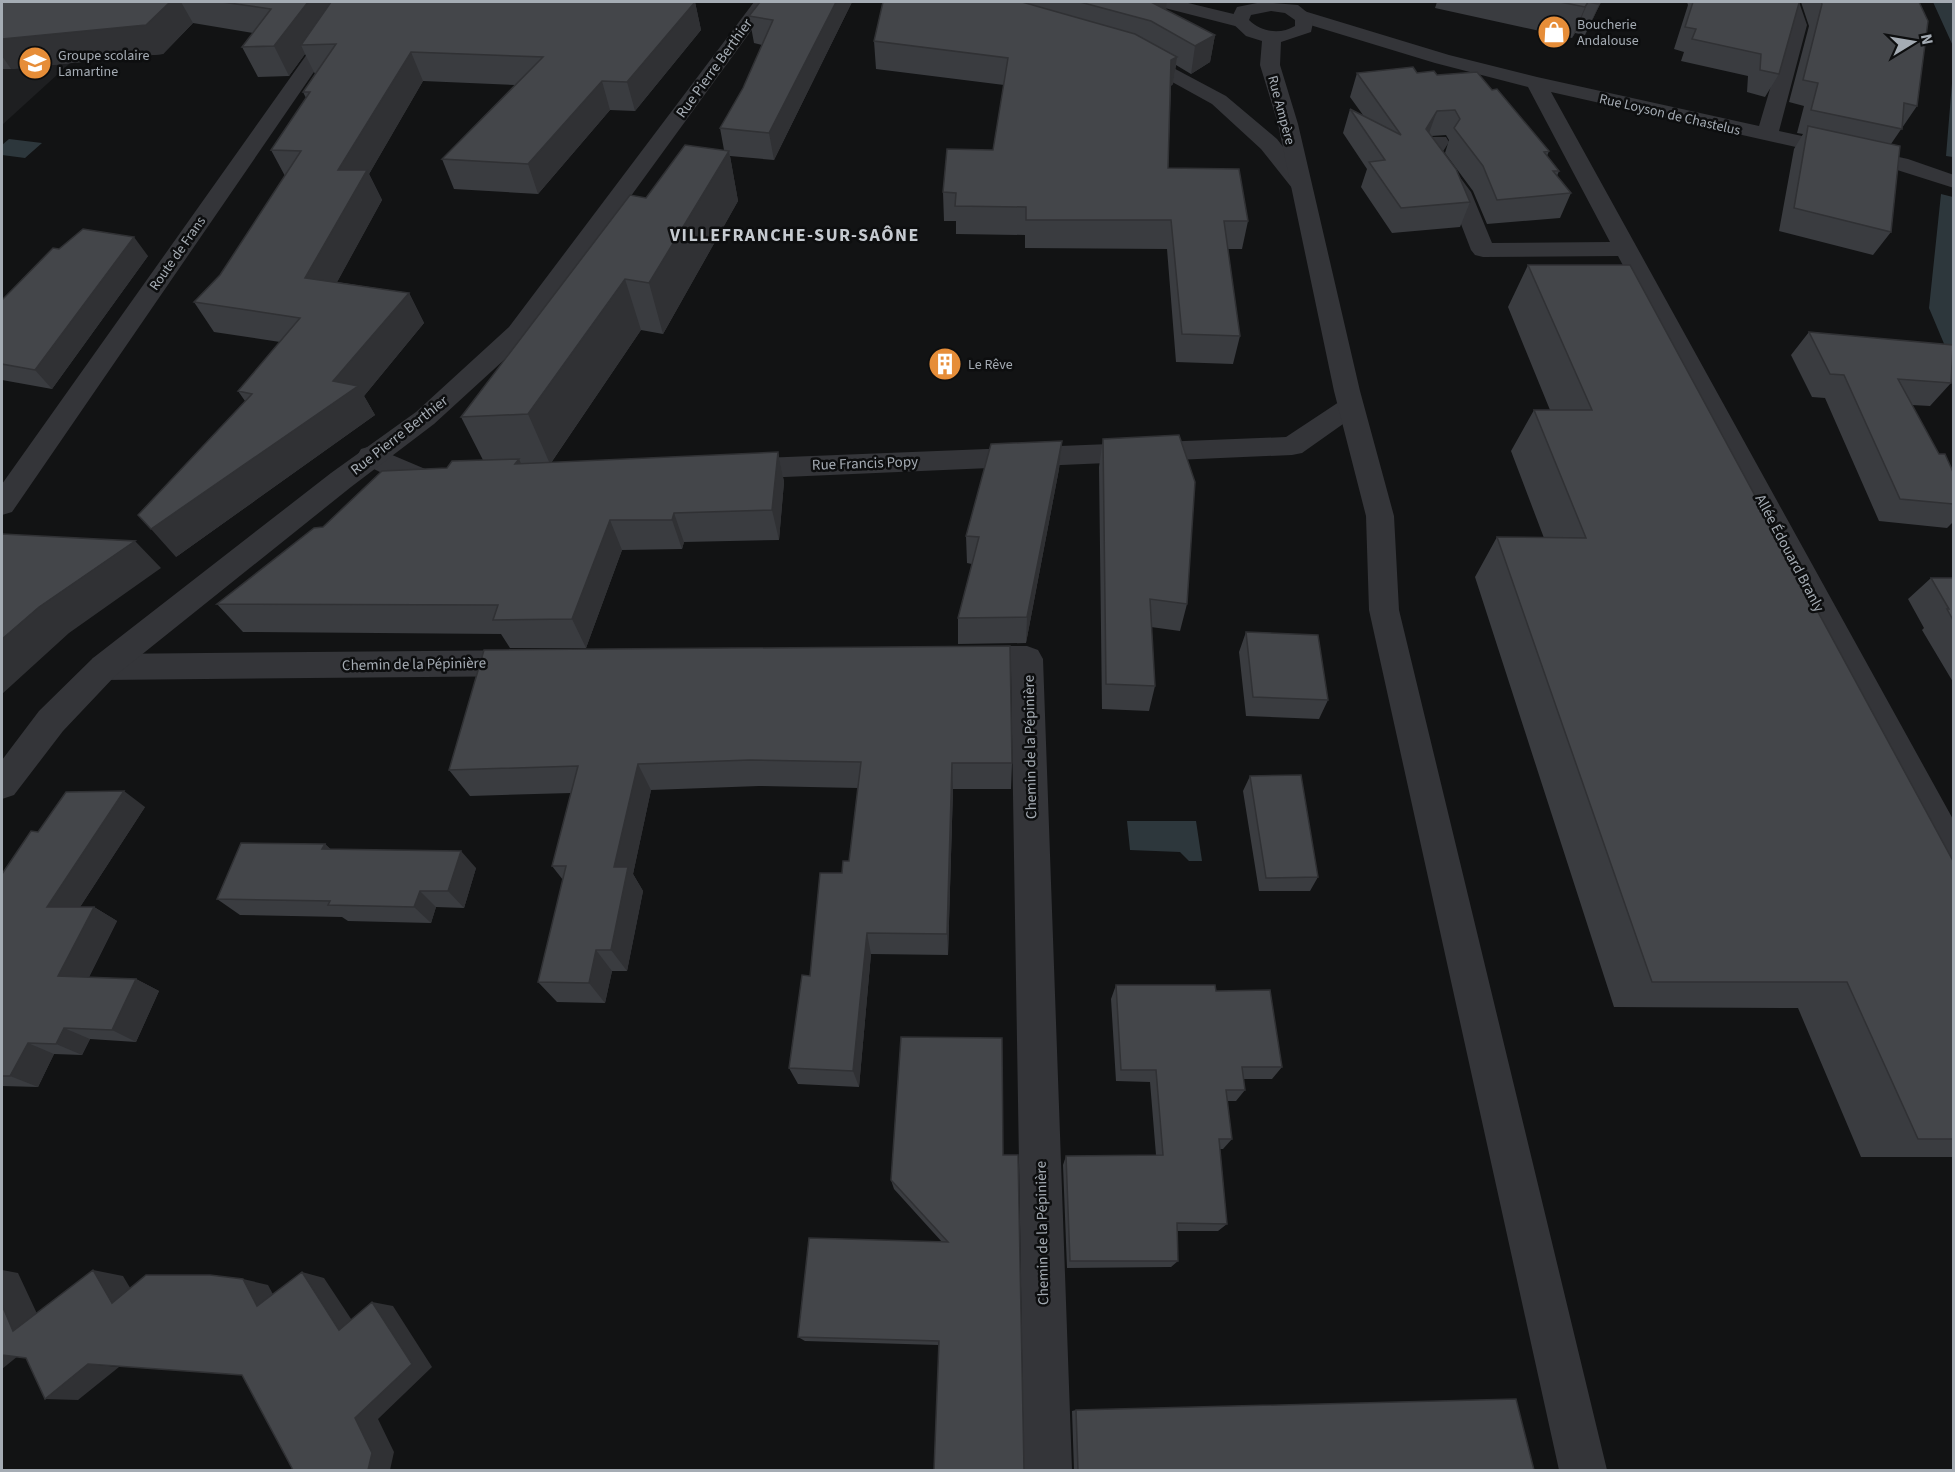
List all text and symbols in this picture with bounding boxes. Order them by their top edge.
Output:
north arrow [1883,12,1943,72]
street label: Rue Pierre Berthier [671,14,758,122]
shop icon: Boucherie Andalouse [1536,14,1572,50]
place label: Boucherie Andalouse [1577,15,1639,51]
text: N [1915,32,1939,47]
school or university icon: Groupe scolaire Lamartine [17,45,53,81]
place label: Groupe scolaire Lamartine [58,46,149,82]
street label: Rue Ampère [1262,73,1300,147]
street label: Rue Loyson de Chastelus [1597,89,1742,141]
street label: Route de Frans [145,212,211,295]
district label: VILLEFRANCHE-SUR-SAÔNE [669,223,920,248]
building icon: Le Rêve [927,346,963,382]
place label: Le Rêve [968,355,1013,375]
street label: Rue Pierre Berthier [346,390,453,480]
street label: Rue Francis Popy [812,451,918,476]
street label: Allée Édouard Branly [1750,491,1829,616]
street label: Chemin de la Pépinière [342,653,486,676]
street label: Chemin de la Pépinière [1019,675,1042,819]
street label: Chemin de la Pépinière [1031,1161,1054,1305]

